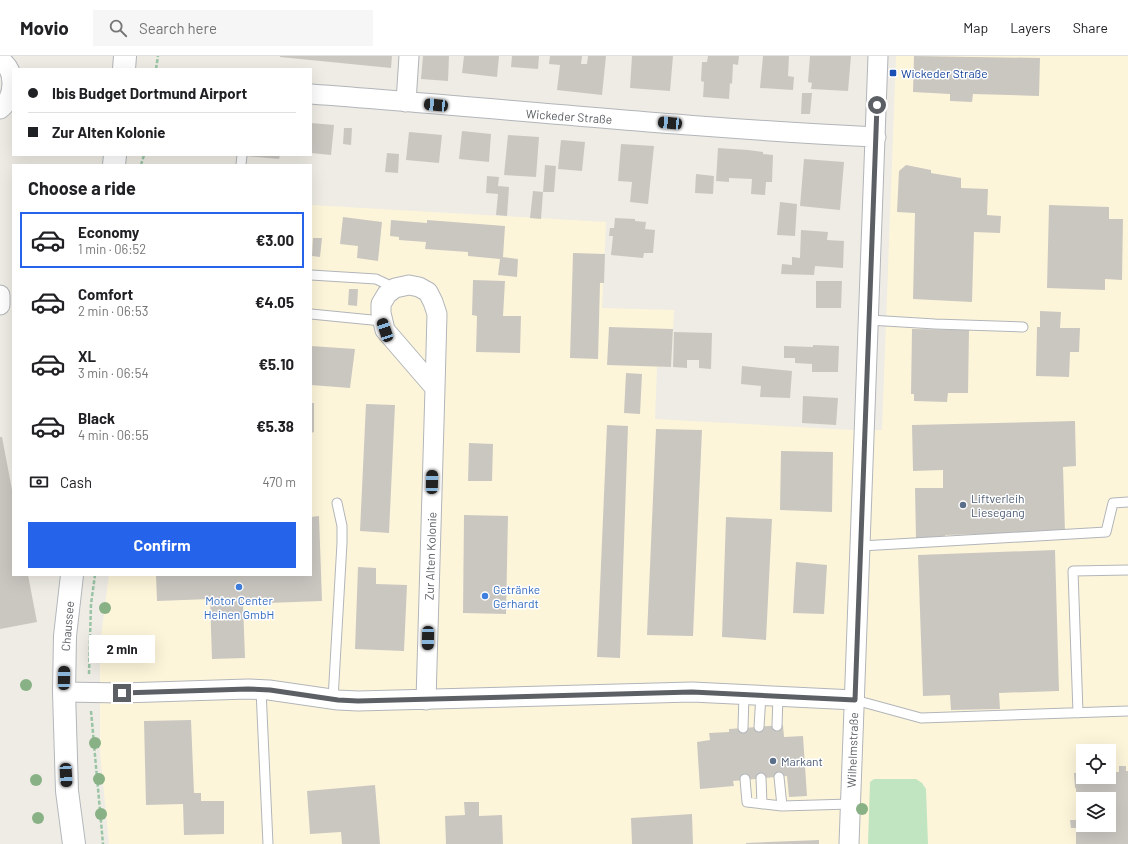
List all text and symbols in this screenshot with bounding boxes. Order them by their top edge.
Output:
search box [93,10,373,46]
text: Movio [20,16,69,39]
icon: search [107,17,129,39]
text: Search here [139,19,217,37]
text: Map [963,19,988,36]
text: Layers [1010,19,1051,36]
text: Share [1073,19,1108,36]
place label: Wickeder Straße [901,66,988,80]
marker: Wickeder Straße [888,68,898,78]
text: Ibis Budget Dortmund Airport [52,84,247,102]
route start [868,96,886,114]
car [424,98,448,112]
street label: Wickeder Straße [525,106,613,126]
car [658,116,682,130]
text: Zur Alten Kolonie [52,123,165,141]
text: Choose a ride [28,177,136,199]
icon: car [30,222,66,258]
text: Economy [78,223,139,241]
text: €3.00 [256,231,294,249]
text: 1 min · 06:52 [78,241,146,257]
icon: car [30,284,66,320]
text: Comfort [78,285,133,303]
text: €4.05 [255,293,294,311]
text: 2 min · 06:53 [78,303,148,319]
car [375,317,395,343]
icon: car [30,346,66,382]
text: XL [78,347,96,365]
text: €5.10 [258,355,294,373]
text: 3 min · 06:54 [78,365,149,381]
icon: car [30,408,66,444]
text: Black [78,409,115,427]
text: €5.38 [256,417,294,435]
text: 4 min · 06:55 [78,427,149,443]
car [426,470,438,494]
icon: cash [28,471,50,493]
text: Cash [60,473,92,491]
text: 470 m [262,474,296,490]
place label: Liftverleih Liesegang [971,491,1025,519]
marker: Liftverleih Liesegang [958,500,968,510]
street label: Zur Alten Kolonie [421,512,439,600]
button: Confirm [28,522,296,568]
marker: Motor Center Heinen GmbH [234,582,244,592]
place label: Getränke Gerhardt [493,582,540,610]
marker: Getränke Gerhardt [480,591,490,601]
place label: Motor Center Heinen GmbH [204,593,274,621]
street label: Chaussee [58,600,76,652]
car [422,626,434,650]
callout: 2 min [89,635,155,663]
text: 2 min [106,641,138,657]
car [58,666,70,690]
route end [113,684,131,702]
street label: Wilhelmstraße [844,712,860,788]
map controls [1076,744,1116,832]
button: locate [1076,744,1116,784]
place label: Markant [781,754,823,768]
marker: Markant [768,756,778,766]
car [59,763,73,787]
button: layers [1076,792,1116,832]

